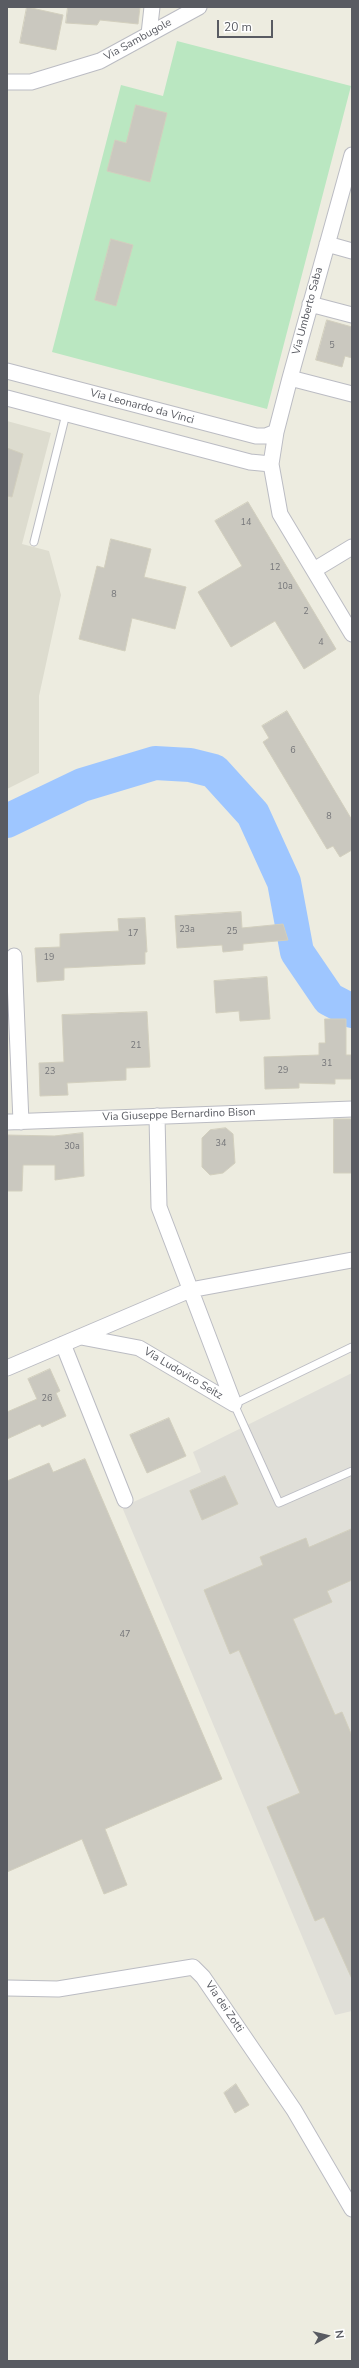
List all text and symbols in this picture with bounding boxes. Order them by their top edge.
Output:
scale bar [219,12,275,38]
street label: Via Sambugole [102,16,174,64]
text: 20 m [224,19,252,35]
street label: Via Umberto Saba [290,266,326,356]
house number: 5 [329,341,335,351]
street label: Via Leonardo da Vinci [89,387,195,427]
house number: 14 [241,518,251,528]
house number: 12 [270,563,280,573]
house number: 10a [277,582,293,592]
house number: 8 [111,590,117,600]
house number: 2 [303,607,309,617]
house number: 4 [318,638,324,648]
house number: 6 [290,746,296,756]
house number: 8 [326,812,332,822]
house number: 23a [179,925,195,935]
house number: 25 [227,927,237,937]
house number: 17 [128,929,138,939]
house number: 19 [44,953,54,963]
house number: 21 [131,1041,141,1051]
house number: 31 [322,1059,332,1069]
house number: 29 [278,1066,288,1076]
house number: 23 [45,1067,55,1077]
street label: Via Giuseppe Bernardino Bison [102,1106,256,1124]
house number: 34 [216,1139,226,1149]
house number: 30a [64,1142,80,1152]
street label: Via Ludovico Seitz [141,1345,225,1403]
house number: 26 [42,1394,52,1404]
house number: 47 [120,1630,130,1640]
street label: Via dei Zotti [202,1979,246,2035]
north arrow [307,2316,347,2356]
text: N [331,2329,347,2339]

